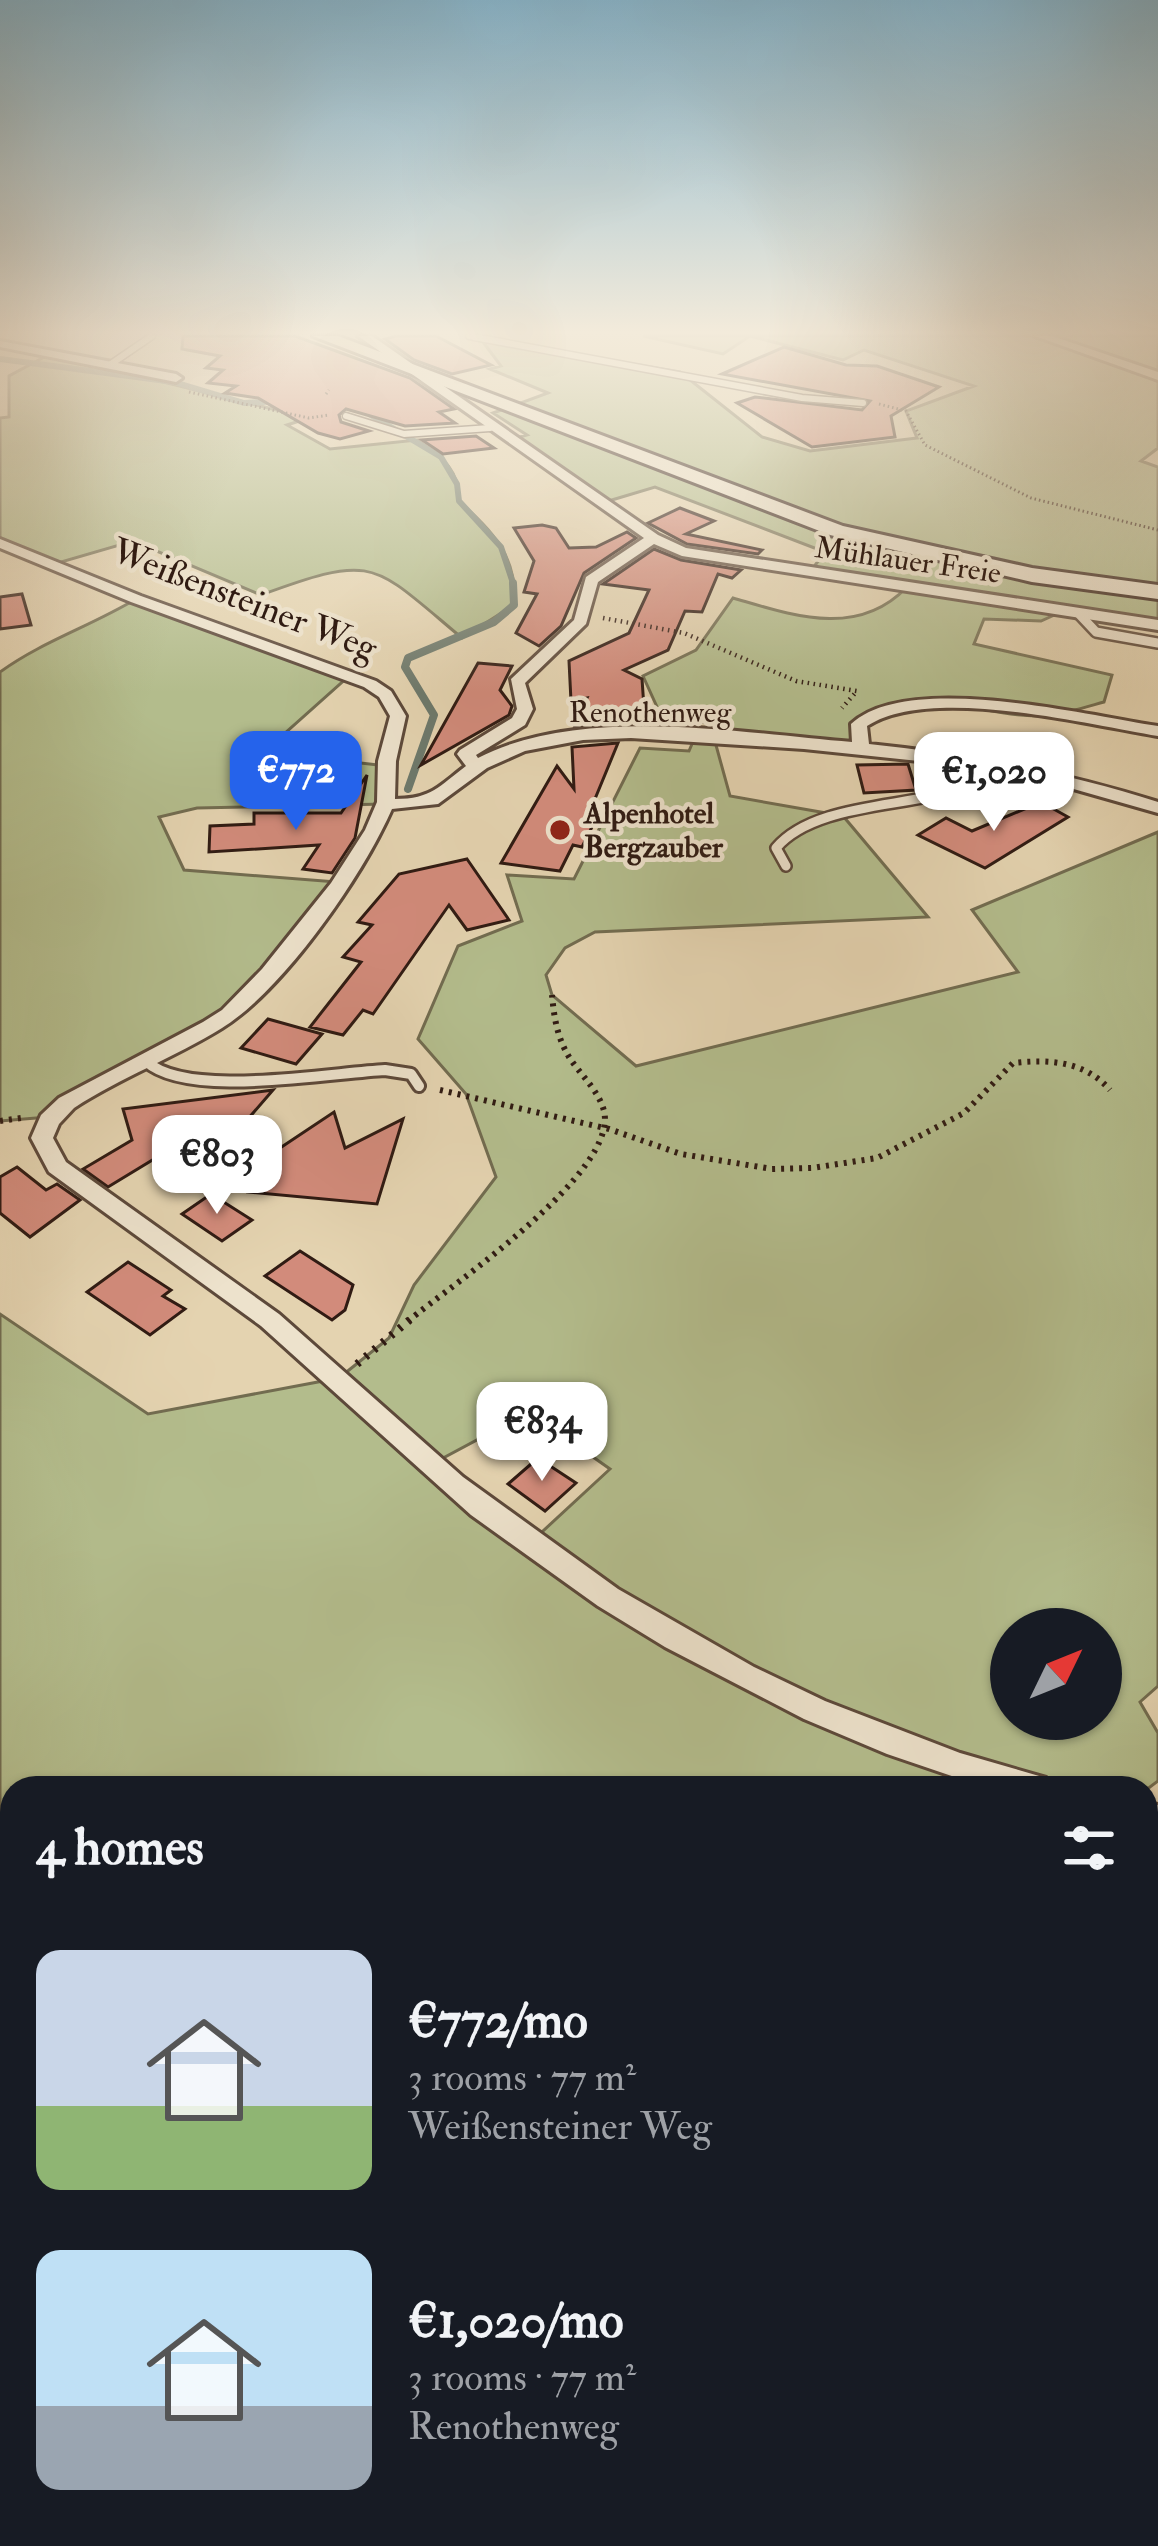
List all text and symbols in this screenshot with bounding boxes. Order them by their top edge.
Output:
street label: Weißensteiner Weg [105,528,385,671]
street label: Mühlauer Freie [813,529,1003,592]
street label: Renothenweg [569,694,732,731]
pin: €772 [225,731,367,833]
pin: €1,020 [896,732,1092,834]
text: €772 [257,745,335,794]
text: €1,020 [941,746,1047,795]
place label: Alpenhotel Bergzauber [582,795,724,866]
marker: Alpenhotel Bergzauber [547,817,573,843]
pin: €803 [146,1115,288,1217]
text: €803 [179,1129,255,1178]
pin: €834 [471,1382,613,1484]
text: €834 [503,1396,581,1445]
north arrow [990,1608,1122,1740]
map controls [990,1608,1122,1740]
icon: filters [1056,1815,1122,1881]
text: 4 homes [36,1816,204,1880]
text: €772/mo [408,1989,588,2053]
icon: home [132,1998,276,2142]
text: 3 rooms · 77 m² [408,2053,636,2102]
text: Weißensteiner Weg [408,2102,712,2151]
text: €1,020/mo [408,2289,623,2353]
icon: home [132,2298,276,2442]
text: 3 rooms · 77 m² [408,2353,636,2402]
text: Renothenweg [408,2402,619,2451]

